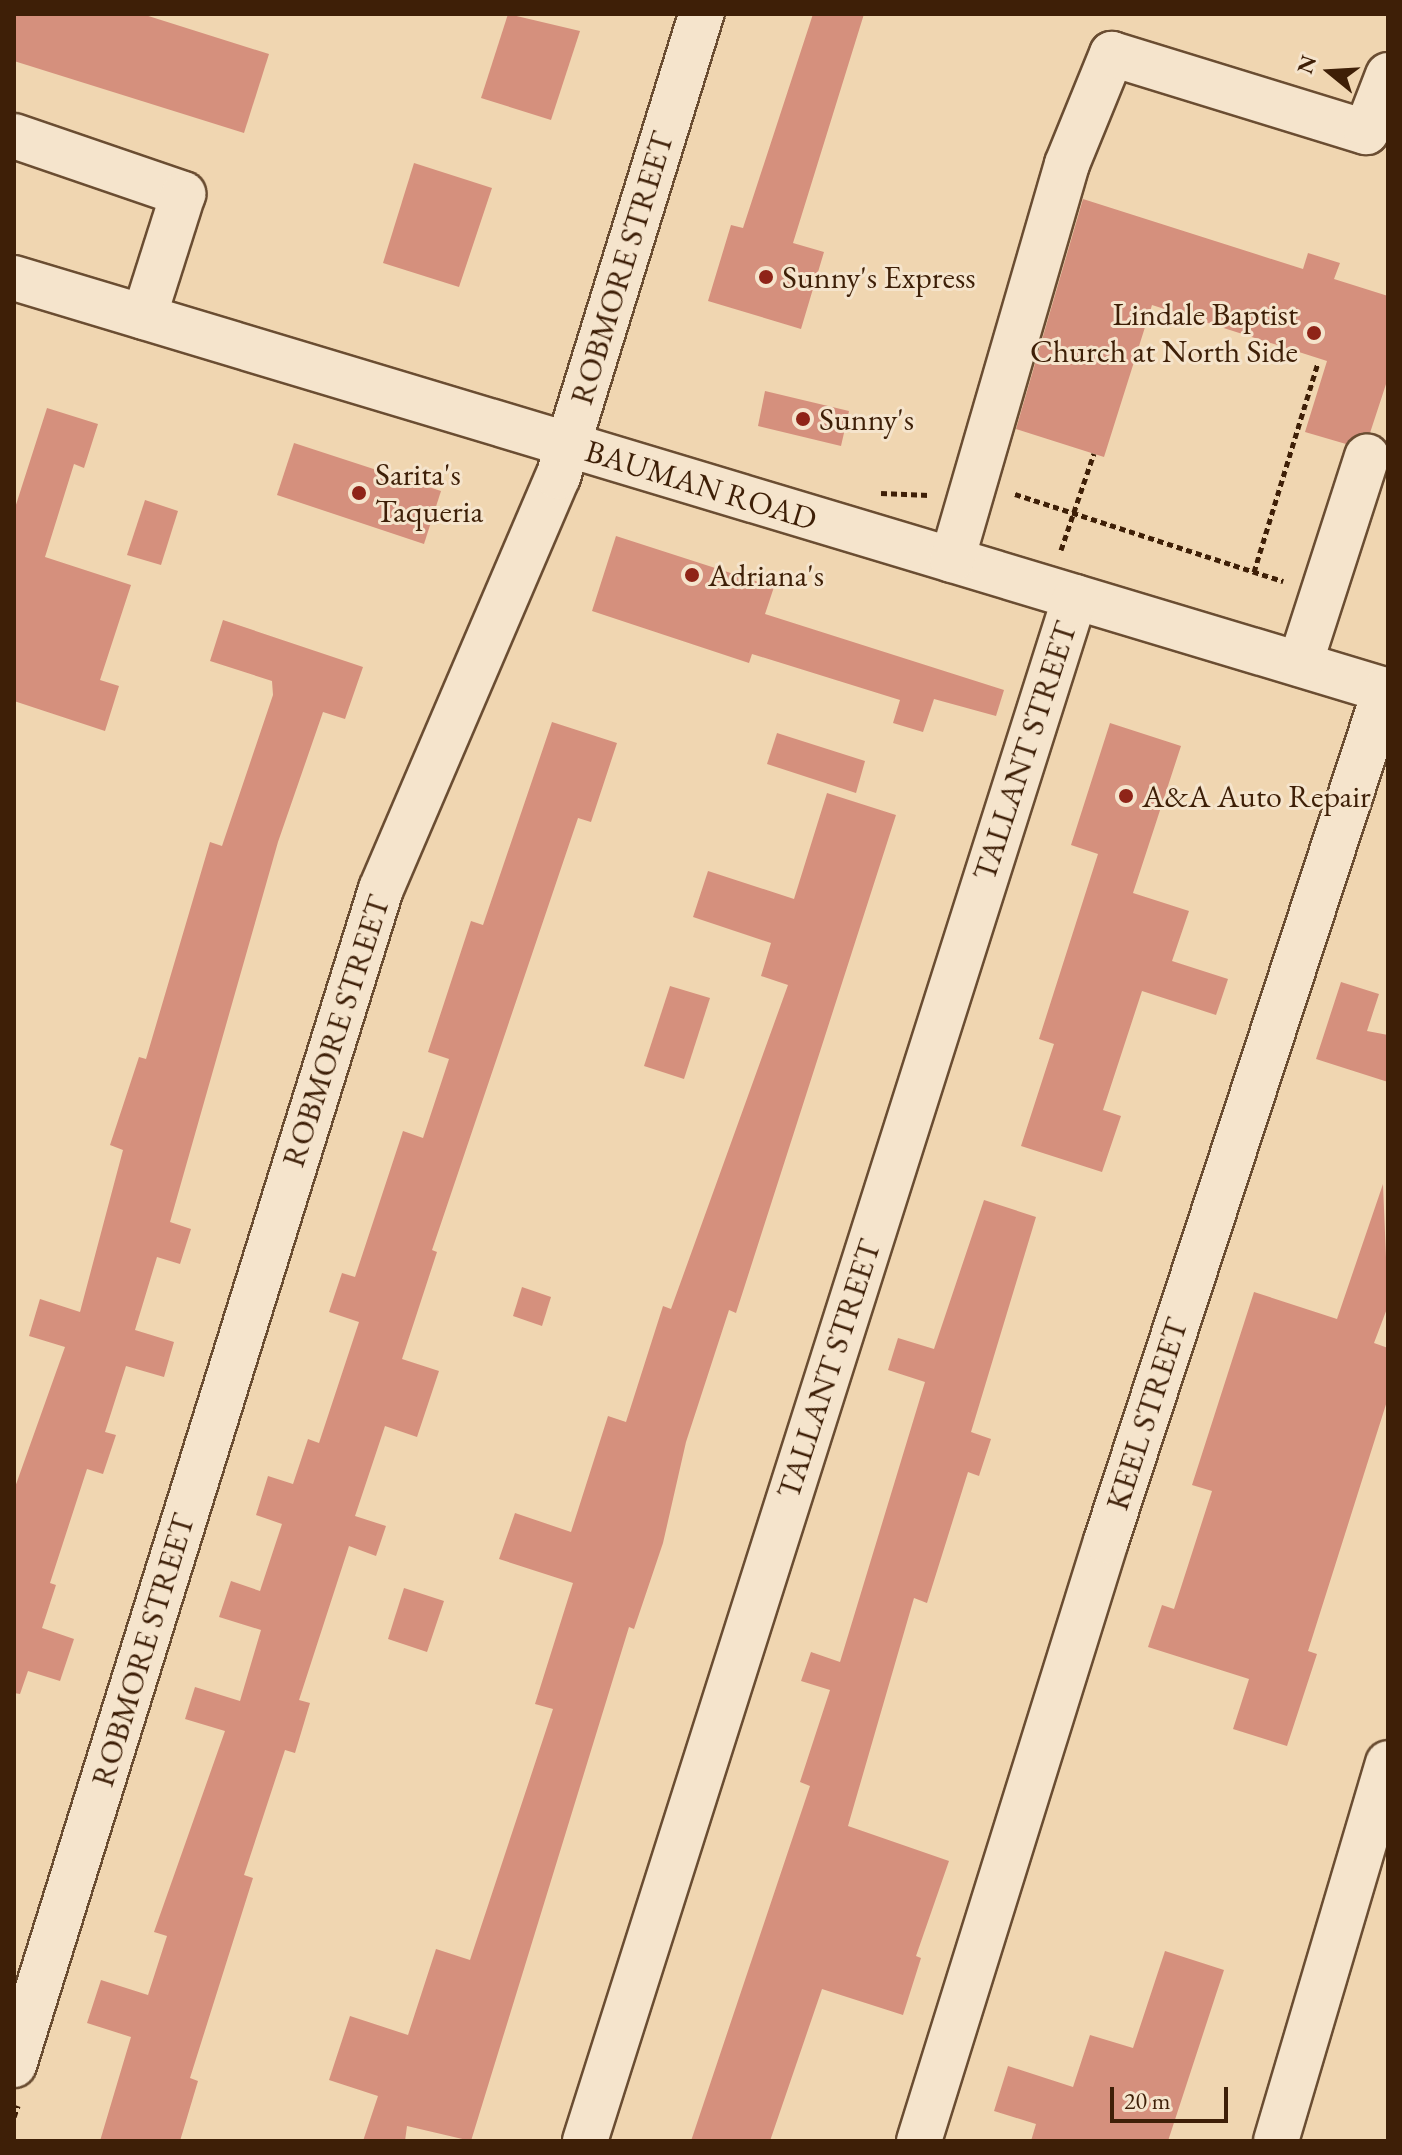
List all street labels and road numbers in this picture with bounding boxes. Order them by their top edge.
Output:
street label: ROBMORE STREET [562,127,682,409]
street label: BAUMAN ROAD [581,432,821,538]
street label: TALLANT STREET [965,617,1085,885]
street label: ROBMORE STREET [274,890,398,1172]
street label: TALLANT STREET [769,1235,889,1503]
street label: KEEL STREET [1098,1313,1196,1515]
street label: ROBMORE STREET [83,1509,203,1791]

